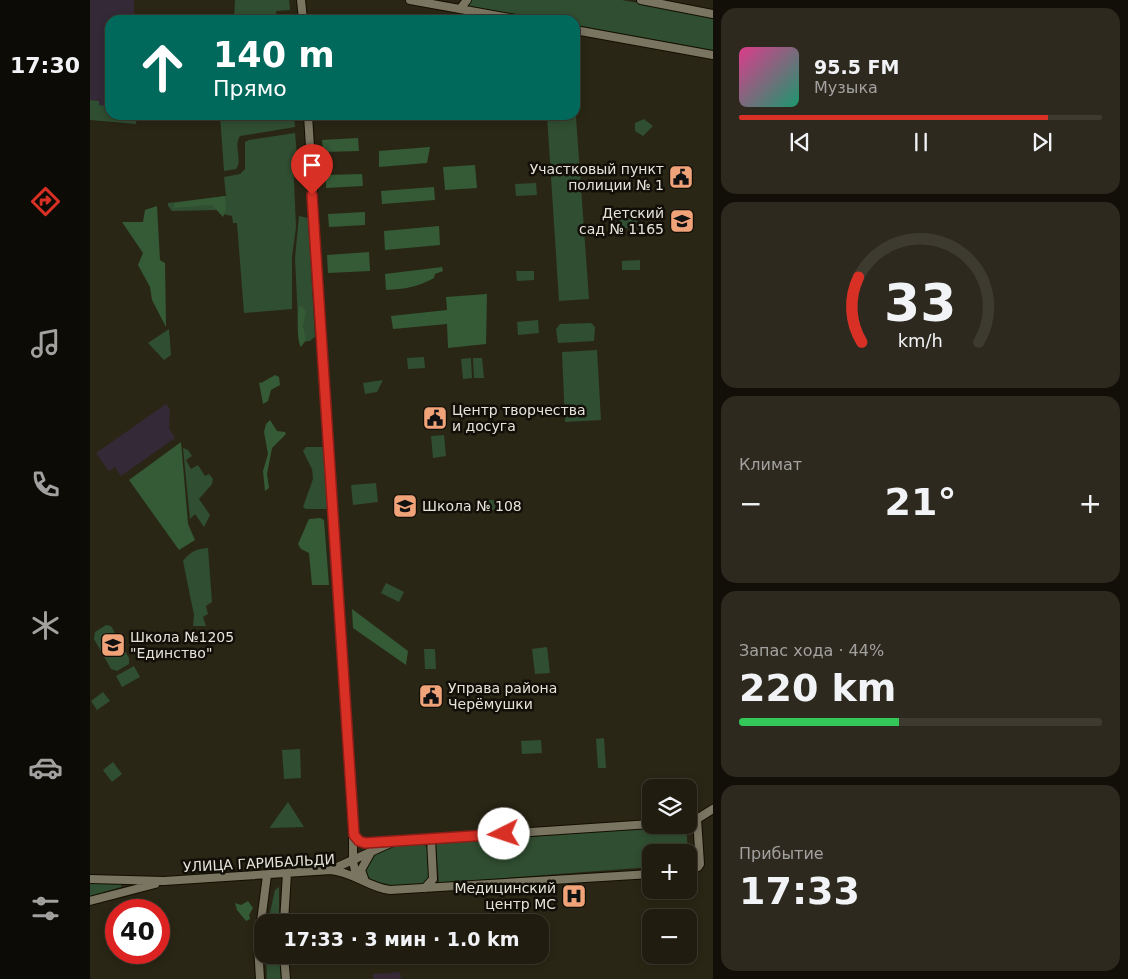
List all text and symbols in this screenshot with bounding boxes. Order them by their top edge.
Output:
icon: ahead [130,35,195,100]
text: 140 m [213,35,335,75]
text: 17:30 [10,53,80,78]
text: 95.5 FM [814,56,899,78]
text: Прямо [213,76,287,101]
text: Музыка [814,78,878,97]
icon: previous [786,128,814,156]
icon: pause [907,128,935,156]
icon: next [1028,128,1056,156]
pin [291,144,333,195]
icon: arrive [298,151,326,179]
place label: Участковый пункт полиции № 1 [530,161,664,193]
public building icon: Участковый пункт полиции № 1 [668,164,694,190]
icon: directions [28,184,63,219]
place label: Детский сад № 1165 [579,205,664,237]
school or university icon: Детский сад № 1165 [669,208,695,234]
text: 33 [884,273,957,333]
icon: music [28,326,63,361]
text: km/h [898,330,943,351]
place label: Центр творчества и досуга [452,402,586,434]
public building icon: Центр творчества и досуга [422,405,448,431]
text: Климат [739,455,802,474]
icon: phone [28,467,63,502]
text: 21° [885,480,956,524]
text: − [739,487,762,520]
text: + [1079,487,1102,520]
school or university icon: Школа № 108 [392,493,418,519]
place label: Школа № 108 [422,498,522,514]
icon: climate [28,608,63,643]
place label: Школа №1205 "Единство" [130,629,234,661]
school or university icon: Школа №1205 "Единство" [100,632,126,658]
text: Запас хода · 44% [739,641,884,660]
text: 220 km [739,666,896,710]
place label: Управа района Черёмушки [448,680,557,712]
public building icon: Управа района Черёмушки [418,683,444,709]
icon: car [28,750,63,785]
map controls [642,779,697,964]
button: layers [642,779,697,834]
position arrow [477,807,529,859]
button: + [642,844,697,899]
text: Прибытие [739,844,824,863]
street label: УЛИЦА ГАРИБАЛЬДИ [183,851,335,875]
text: 17:33 [739,869,860,913]
place label: Медицинский центр МС [454,880,556,912]
hospital icon: Медицинский центр МС [561,883,587,909]
icon: filters [28,891,63,926]
speed limit sign: 40 [105,899,170,964]
button: − [642,909,697,964]
text: 17:33 · 3 мин · 1.0 km [284,928,519,950]

